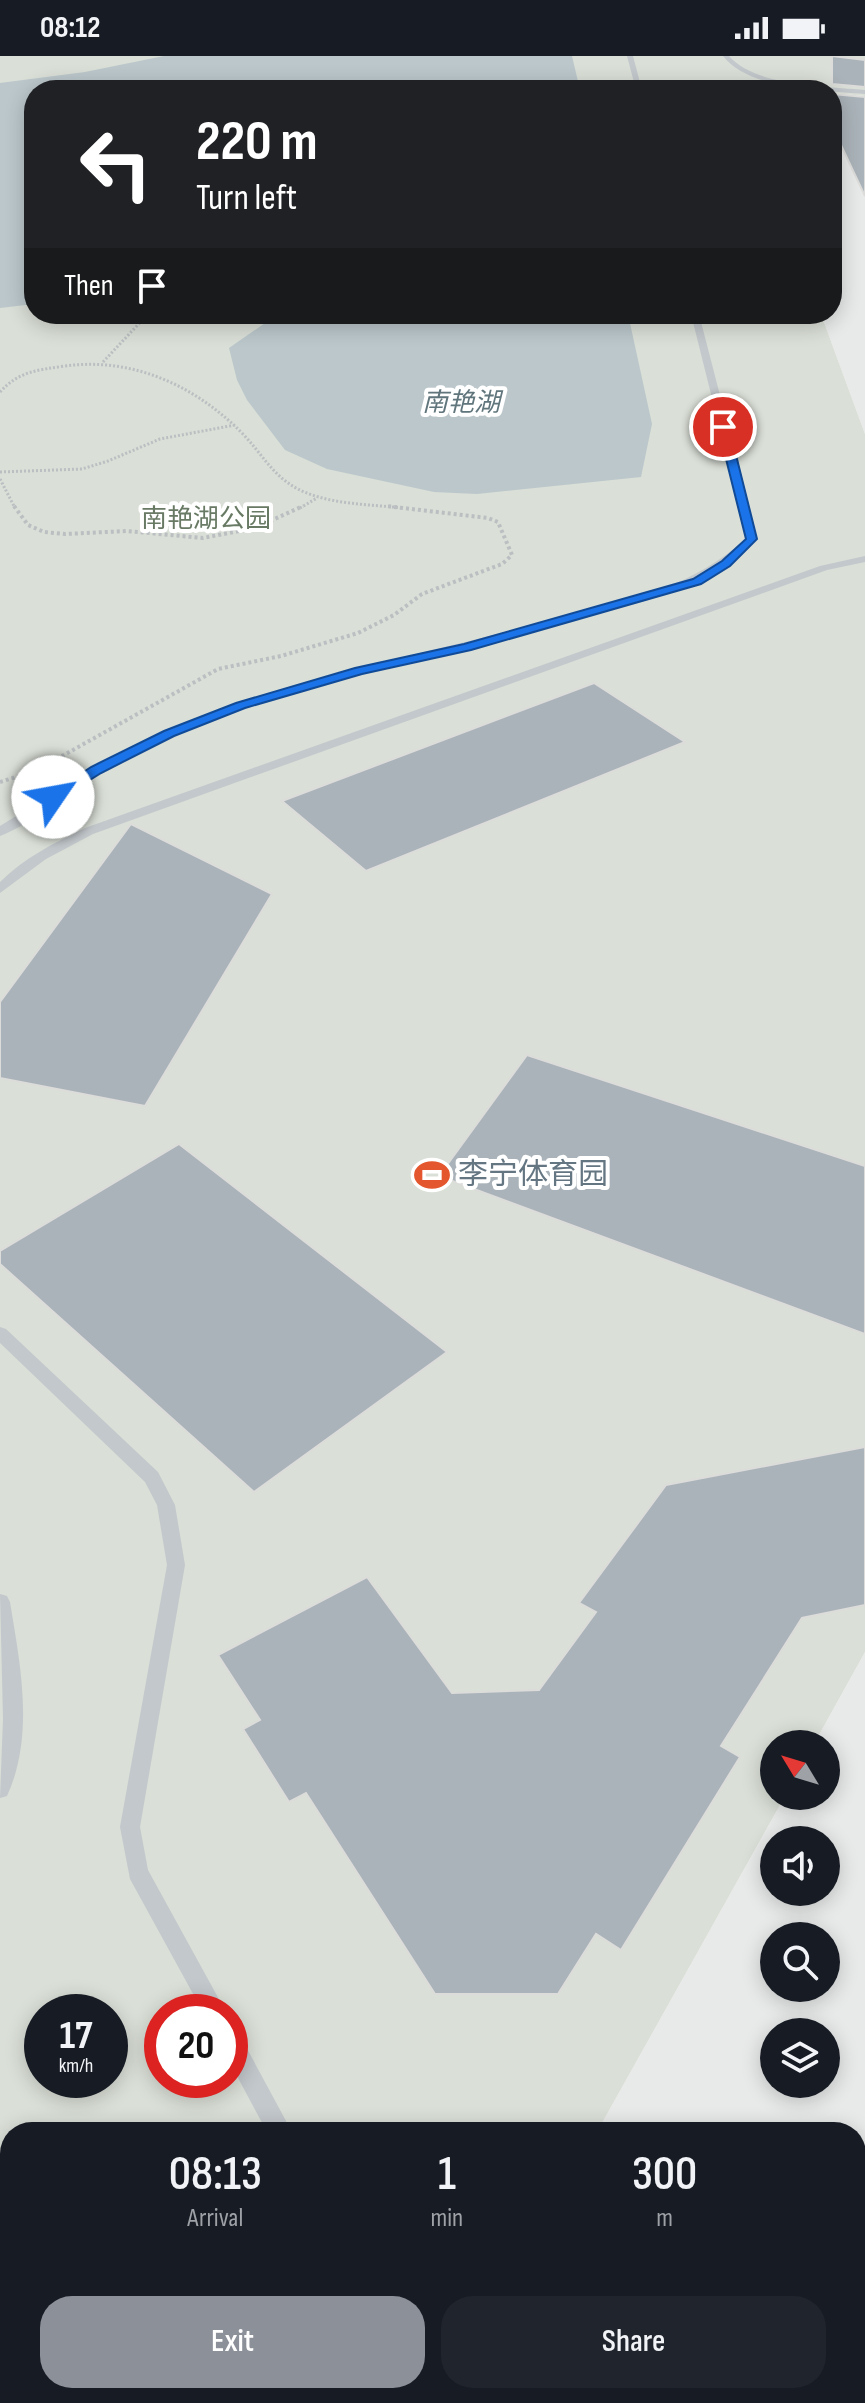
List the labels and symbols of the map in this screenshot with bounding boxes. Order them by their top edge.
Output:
water label: 南艳湖 [422,388,504,419]
pin [689,393,757,461]
park label: 南艳湖公园 [141,504,271,535]
position arrow [11,755,95,839]
sports icon: 李宁体育园 [413,1156,451,1194]
place label: 李宁体育园 [458,1157,608,1193]
north arrow [760,1730,840,1810]
speed limit sign: 20 [144,1994,248,2098]

